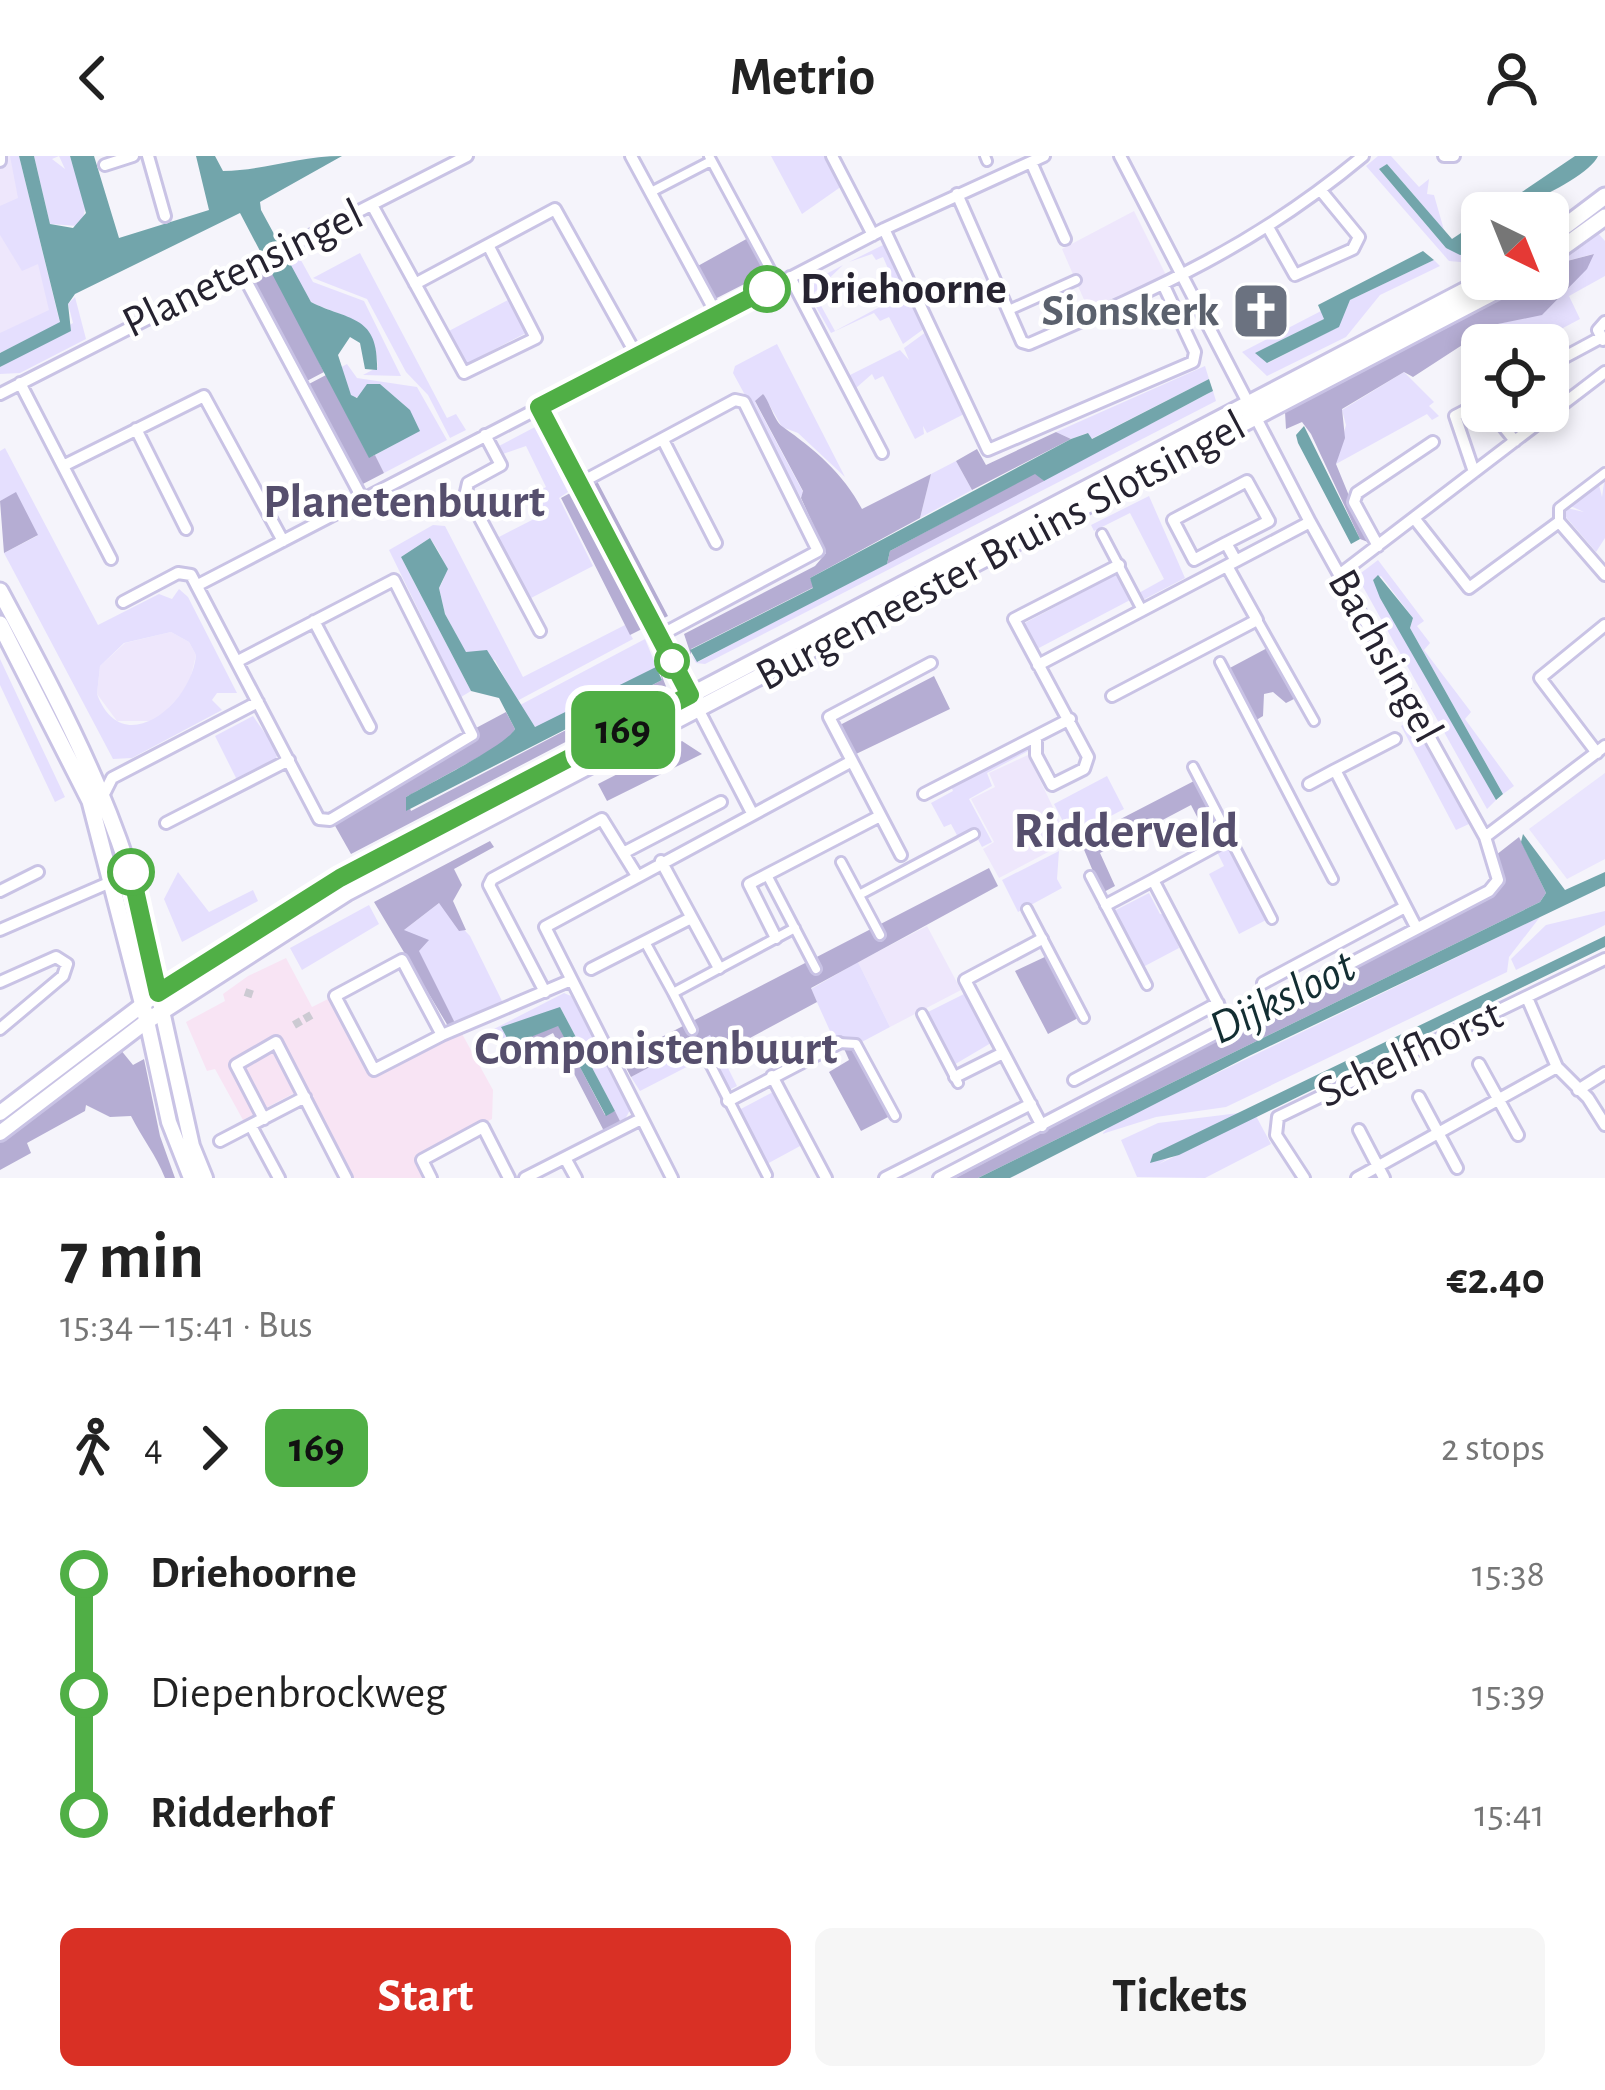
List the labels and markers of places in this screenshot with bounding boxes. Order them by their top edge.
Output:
marker: Driehoorne [745,267,789,311]
place label: Driehoorne [800,267,1007,312]
church icon: Sionskerk [1230,280,1292,342]
place label: Sionskerk [1041,289,1219,334]
unlabelled marker [656,645,688,677]
unlabelled marker [109,850,153,894]

